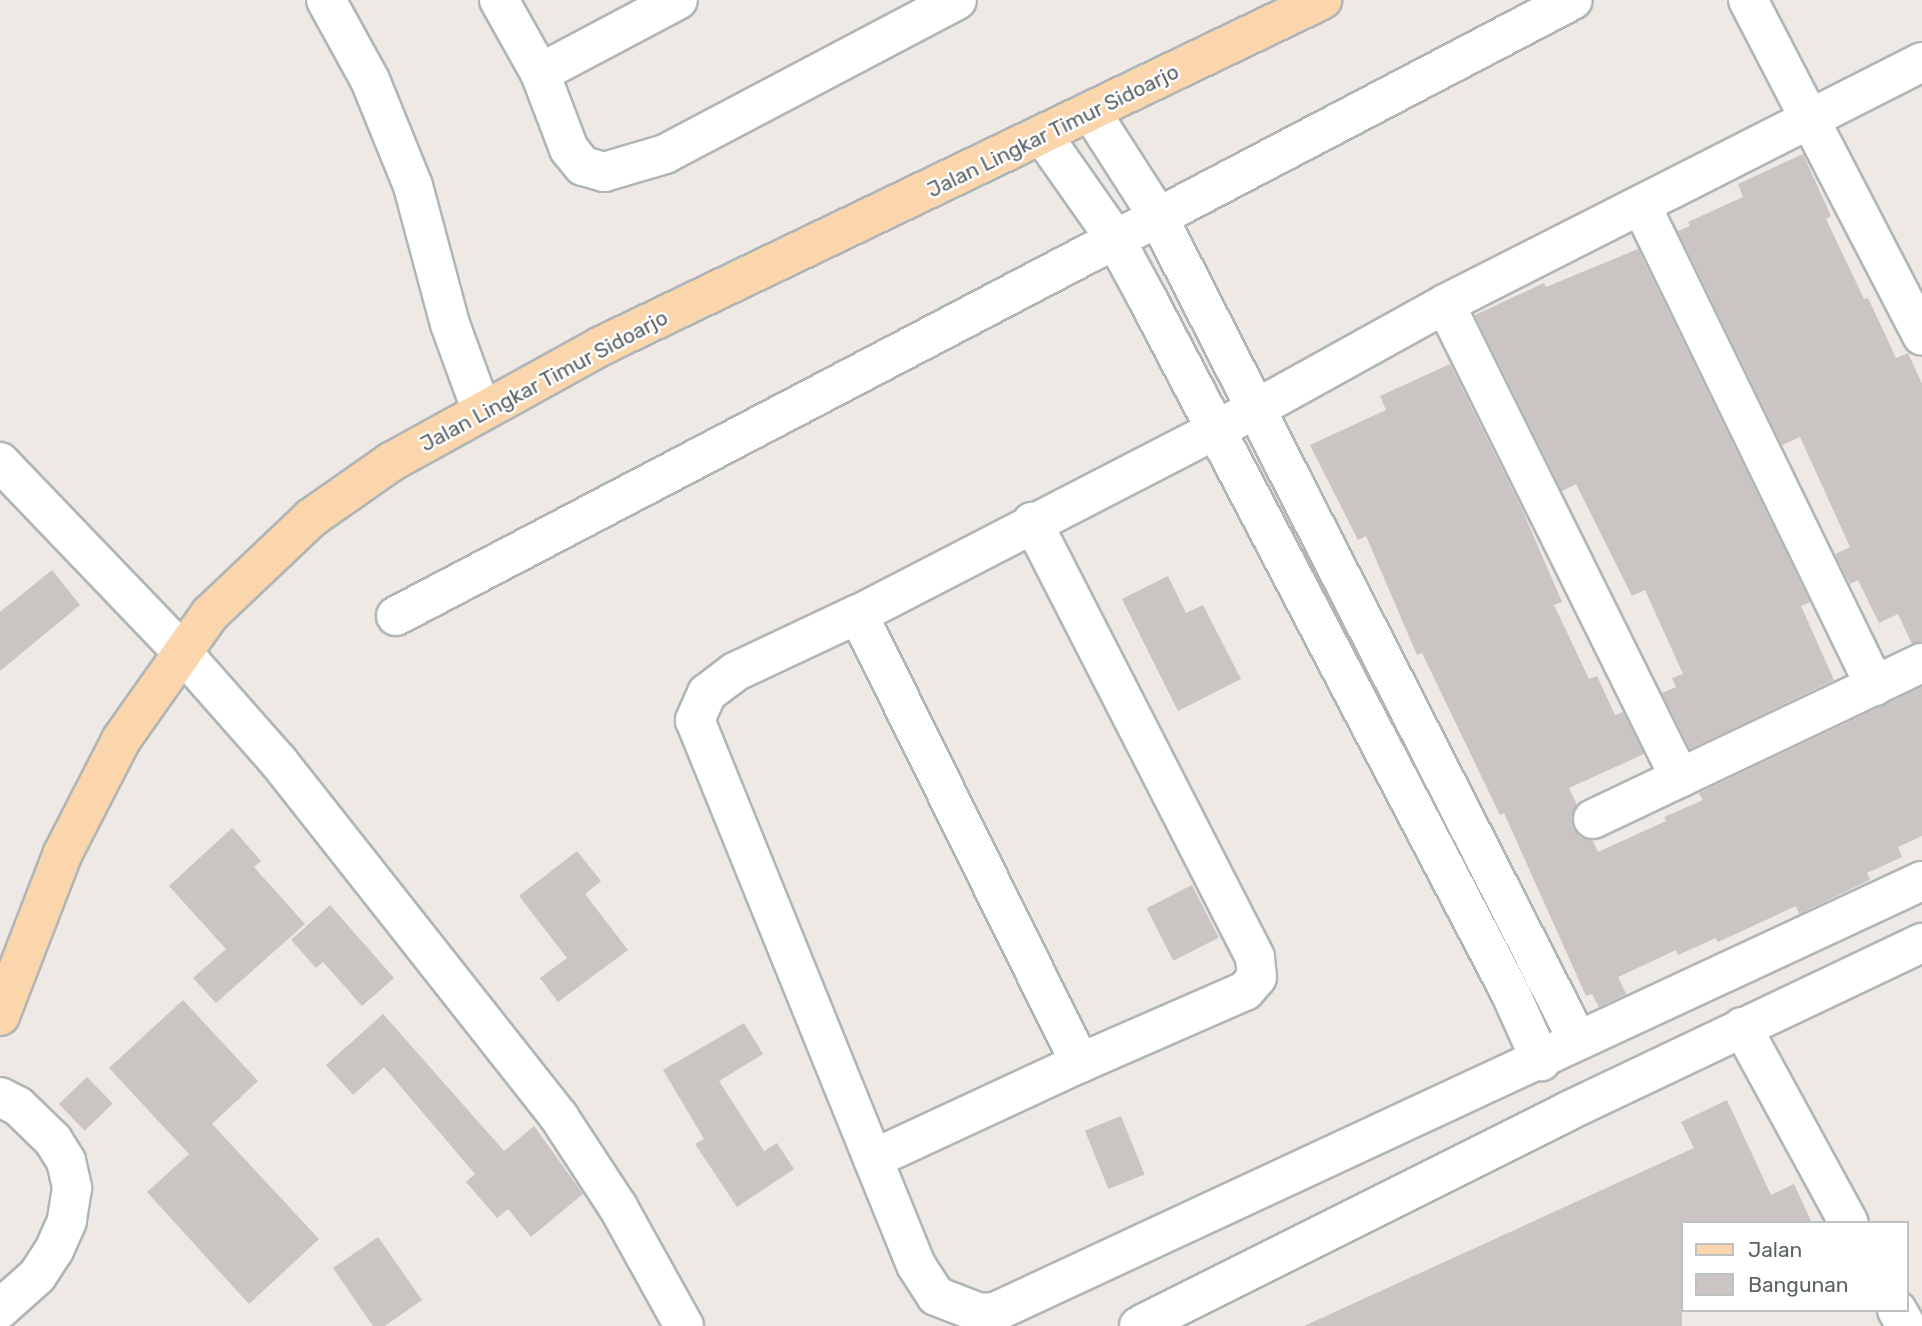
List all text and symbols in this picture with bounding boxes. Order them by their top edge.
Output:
street label: Jalan Lingkar Timur Sidoarjo [922,59,1184,203]
street label: Jalan Lingkar Timur Sidoarjo [415,305,673,457]
legend [1680,1221,1908,1312]
text: Jalan [1748,1237,1802,1262]
text: Bangunan [1748,1272,1849,1297]

